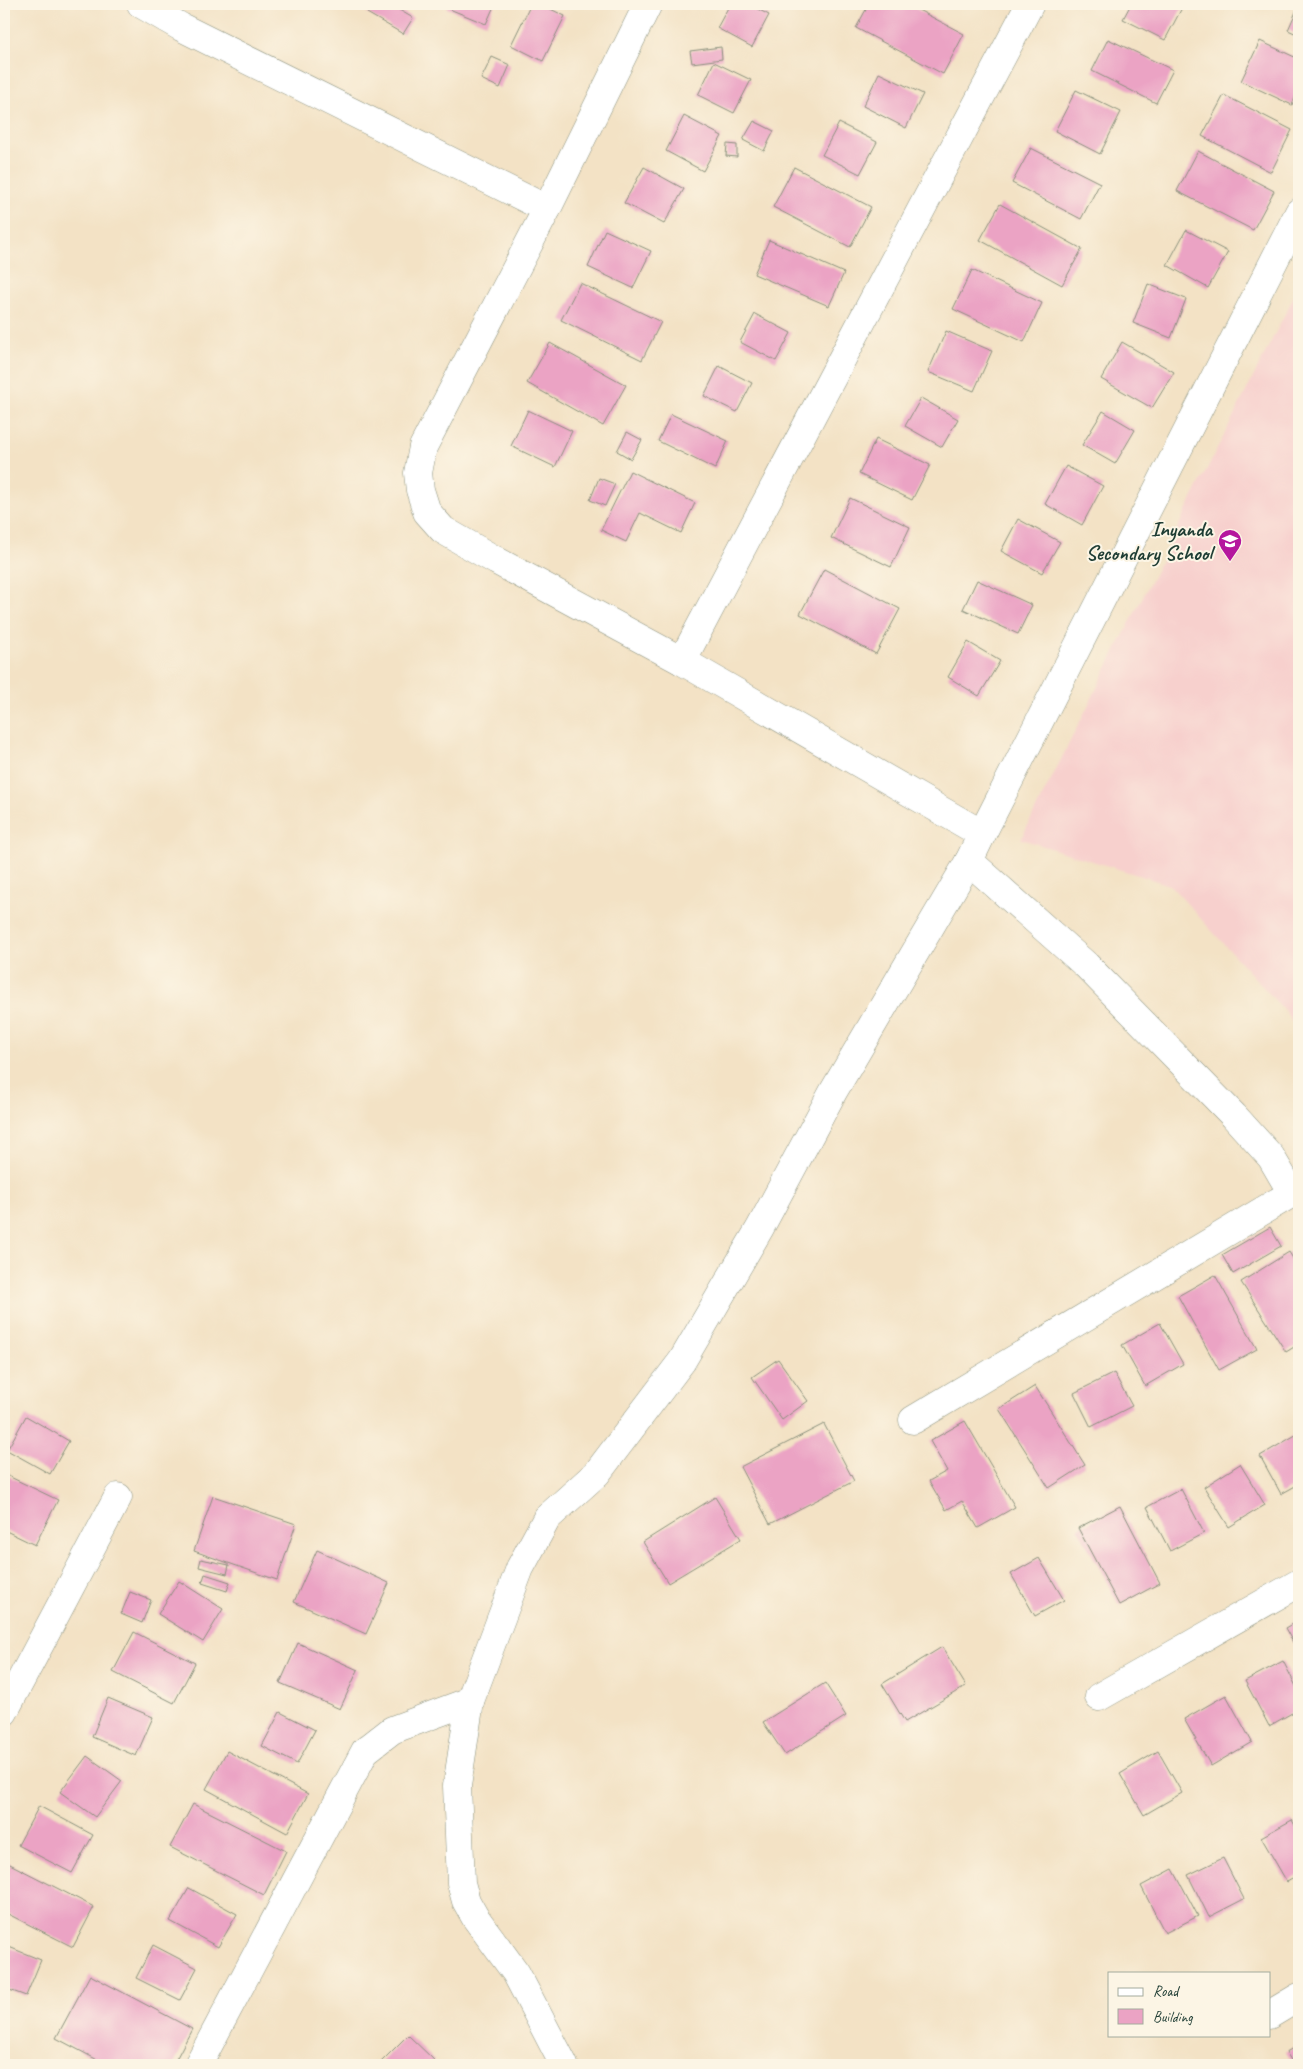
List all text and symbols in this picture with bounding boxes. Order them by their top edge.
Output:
place label: Inyanda Secondary School [1086,516,1216,567]
school or university icon: Inyanda Secondary School [1217,528,1243,562]
legend [1108,1972,1270,2036]
text: Road [1153,1982,1180,2001]
text: Building [1153,2008,1193,2027]

